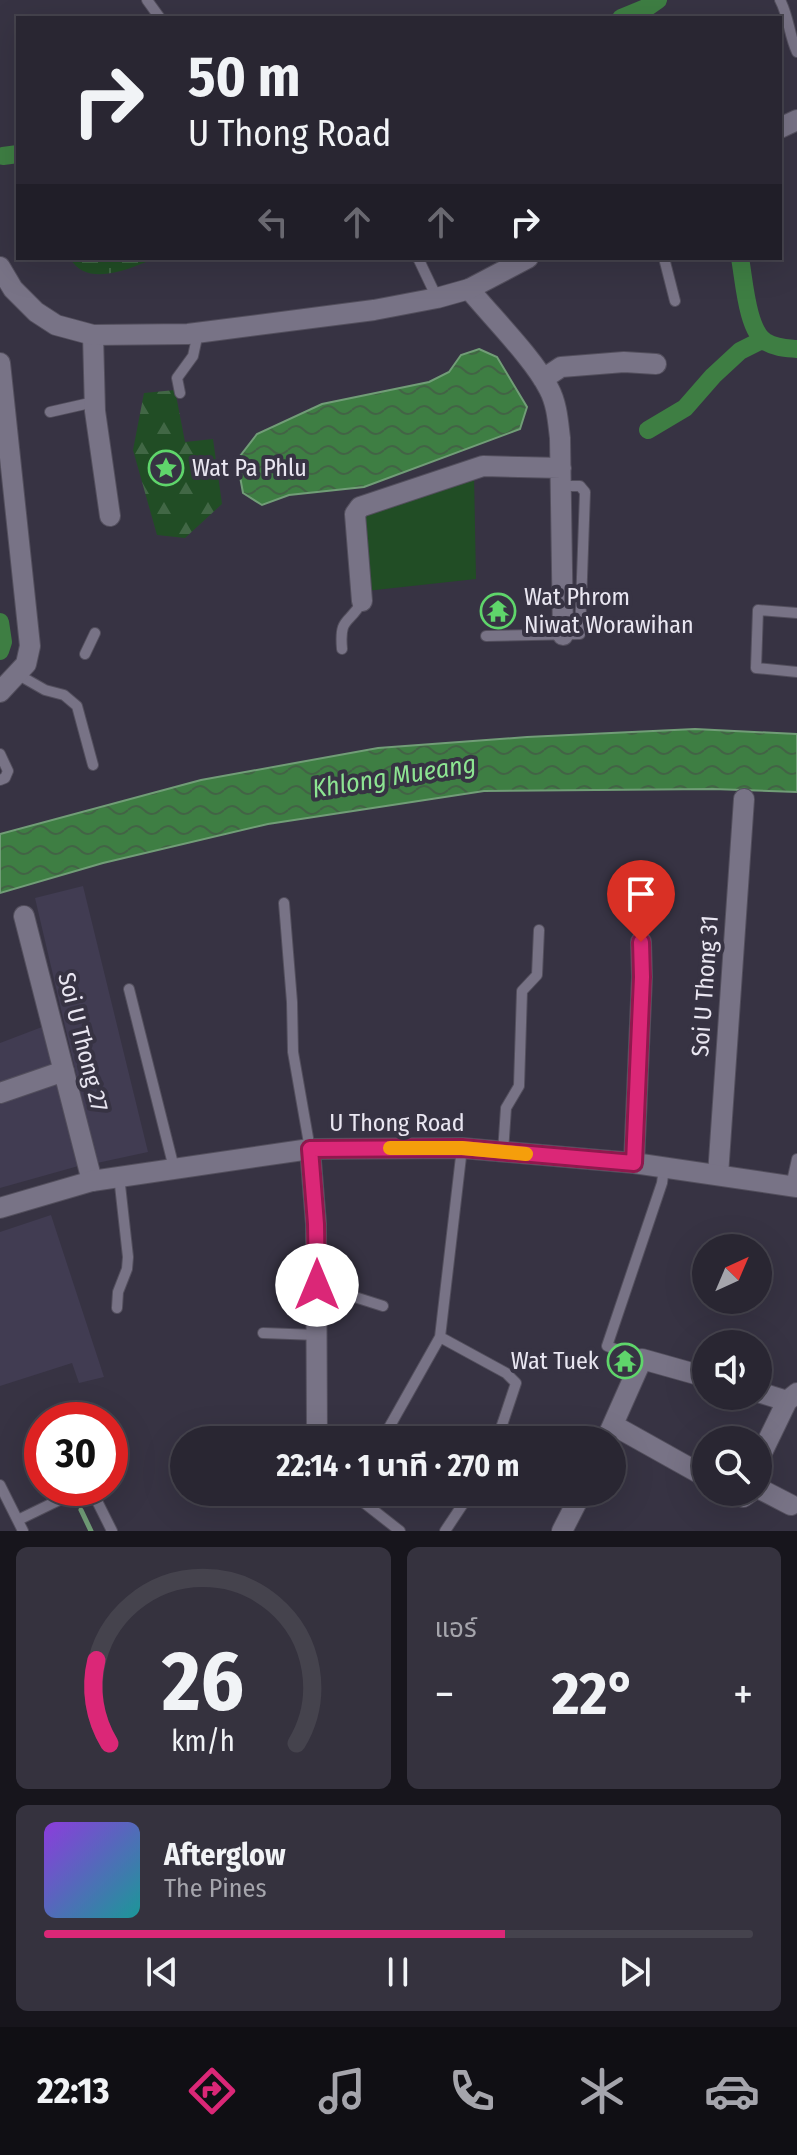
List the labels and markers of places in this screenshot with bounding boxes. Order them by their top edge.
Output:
place icon: Wat Pa Phlu [147,449,185,487]
place label: Wat Pa Phlu [192,454,307,482]
place label: Wat Phrom Niwat Worawihan [524,583,694,639]
temple icon: Wat Phrom Niwat Worawihan [479,592,517,630]
pin [607,860,675,942]
temple icon: Wat Tuek [606,1342,644,1380]
place label: Wat Tuek [511,1347,600,1375]

